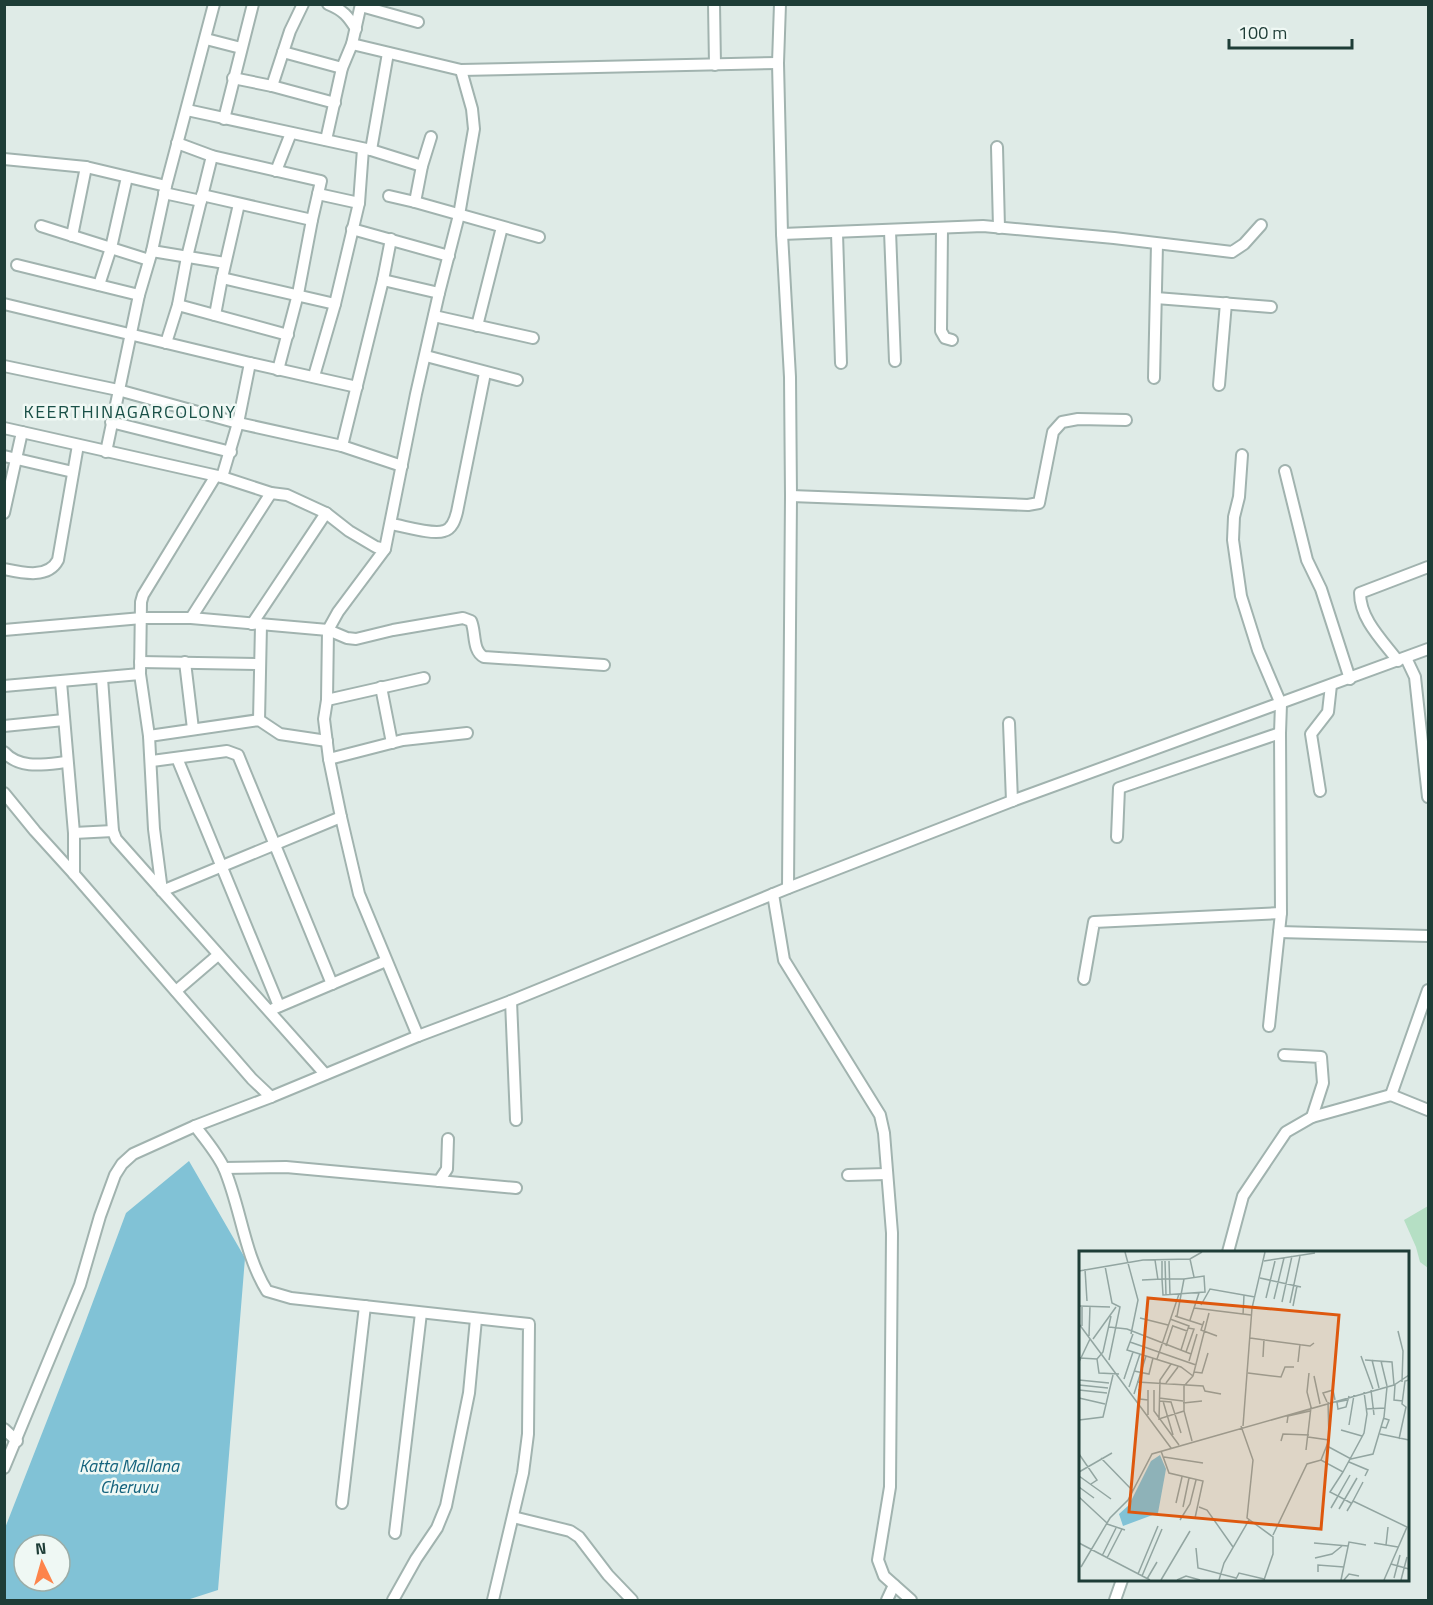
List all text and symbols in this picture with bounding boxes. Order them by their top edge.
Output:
scale bar [1229,12,1352,50]
text: 100 m [1238,19,1287,46]
district label: KEERTHINAGARCOLONY [23,398,237,425]
inset map [1079,1251,1409,1581]
water label: Katta Mallana Cheruvu [79,1452,180,1500]
north arrow [12,1533,72,1593]
text: N [34,1536,47,1560]

